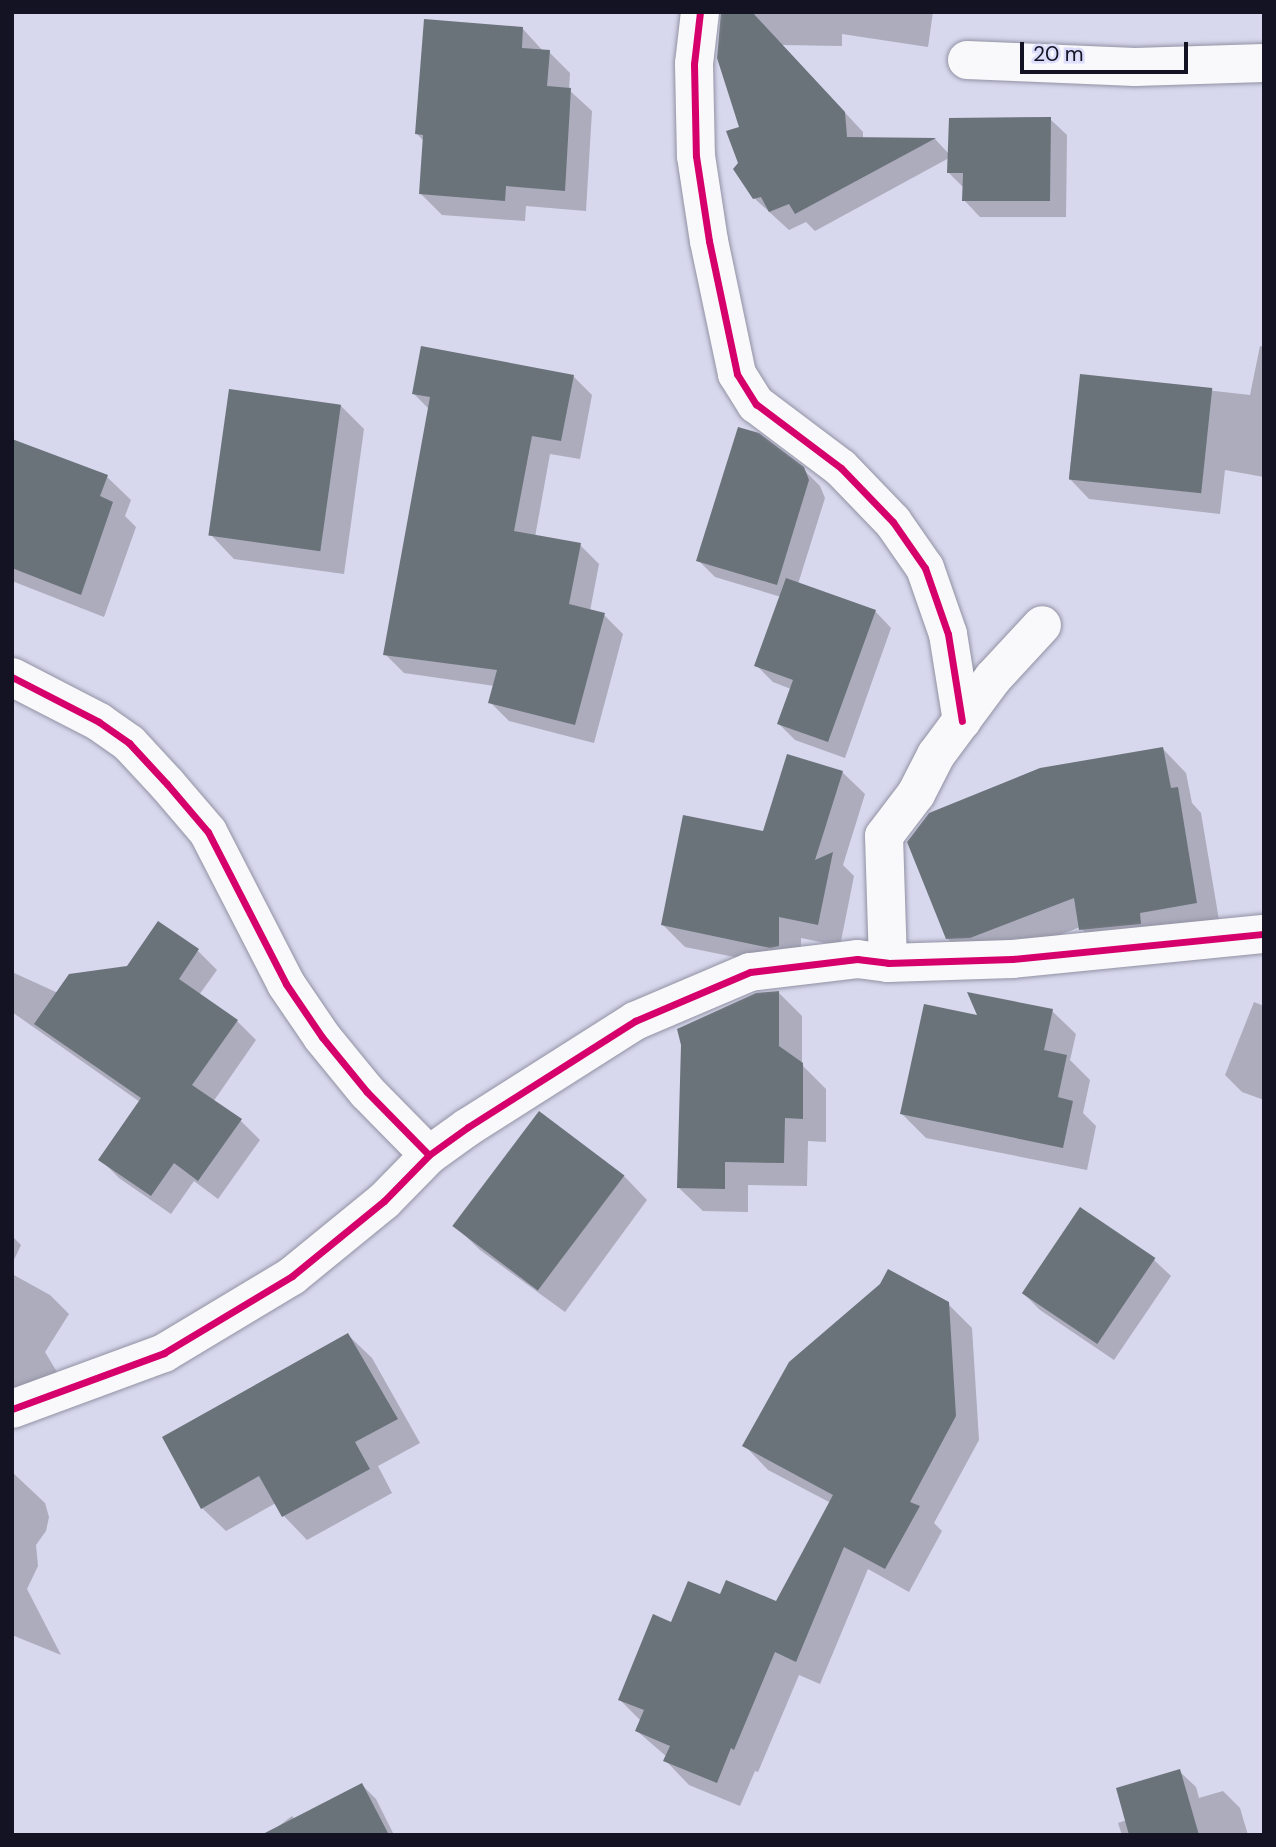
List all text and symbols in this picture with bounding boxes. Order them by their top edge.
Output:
scale bar [1024,28,1192,72]
text: 20 m [1033,40,1084,68]

